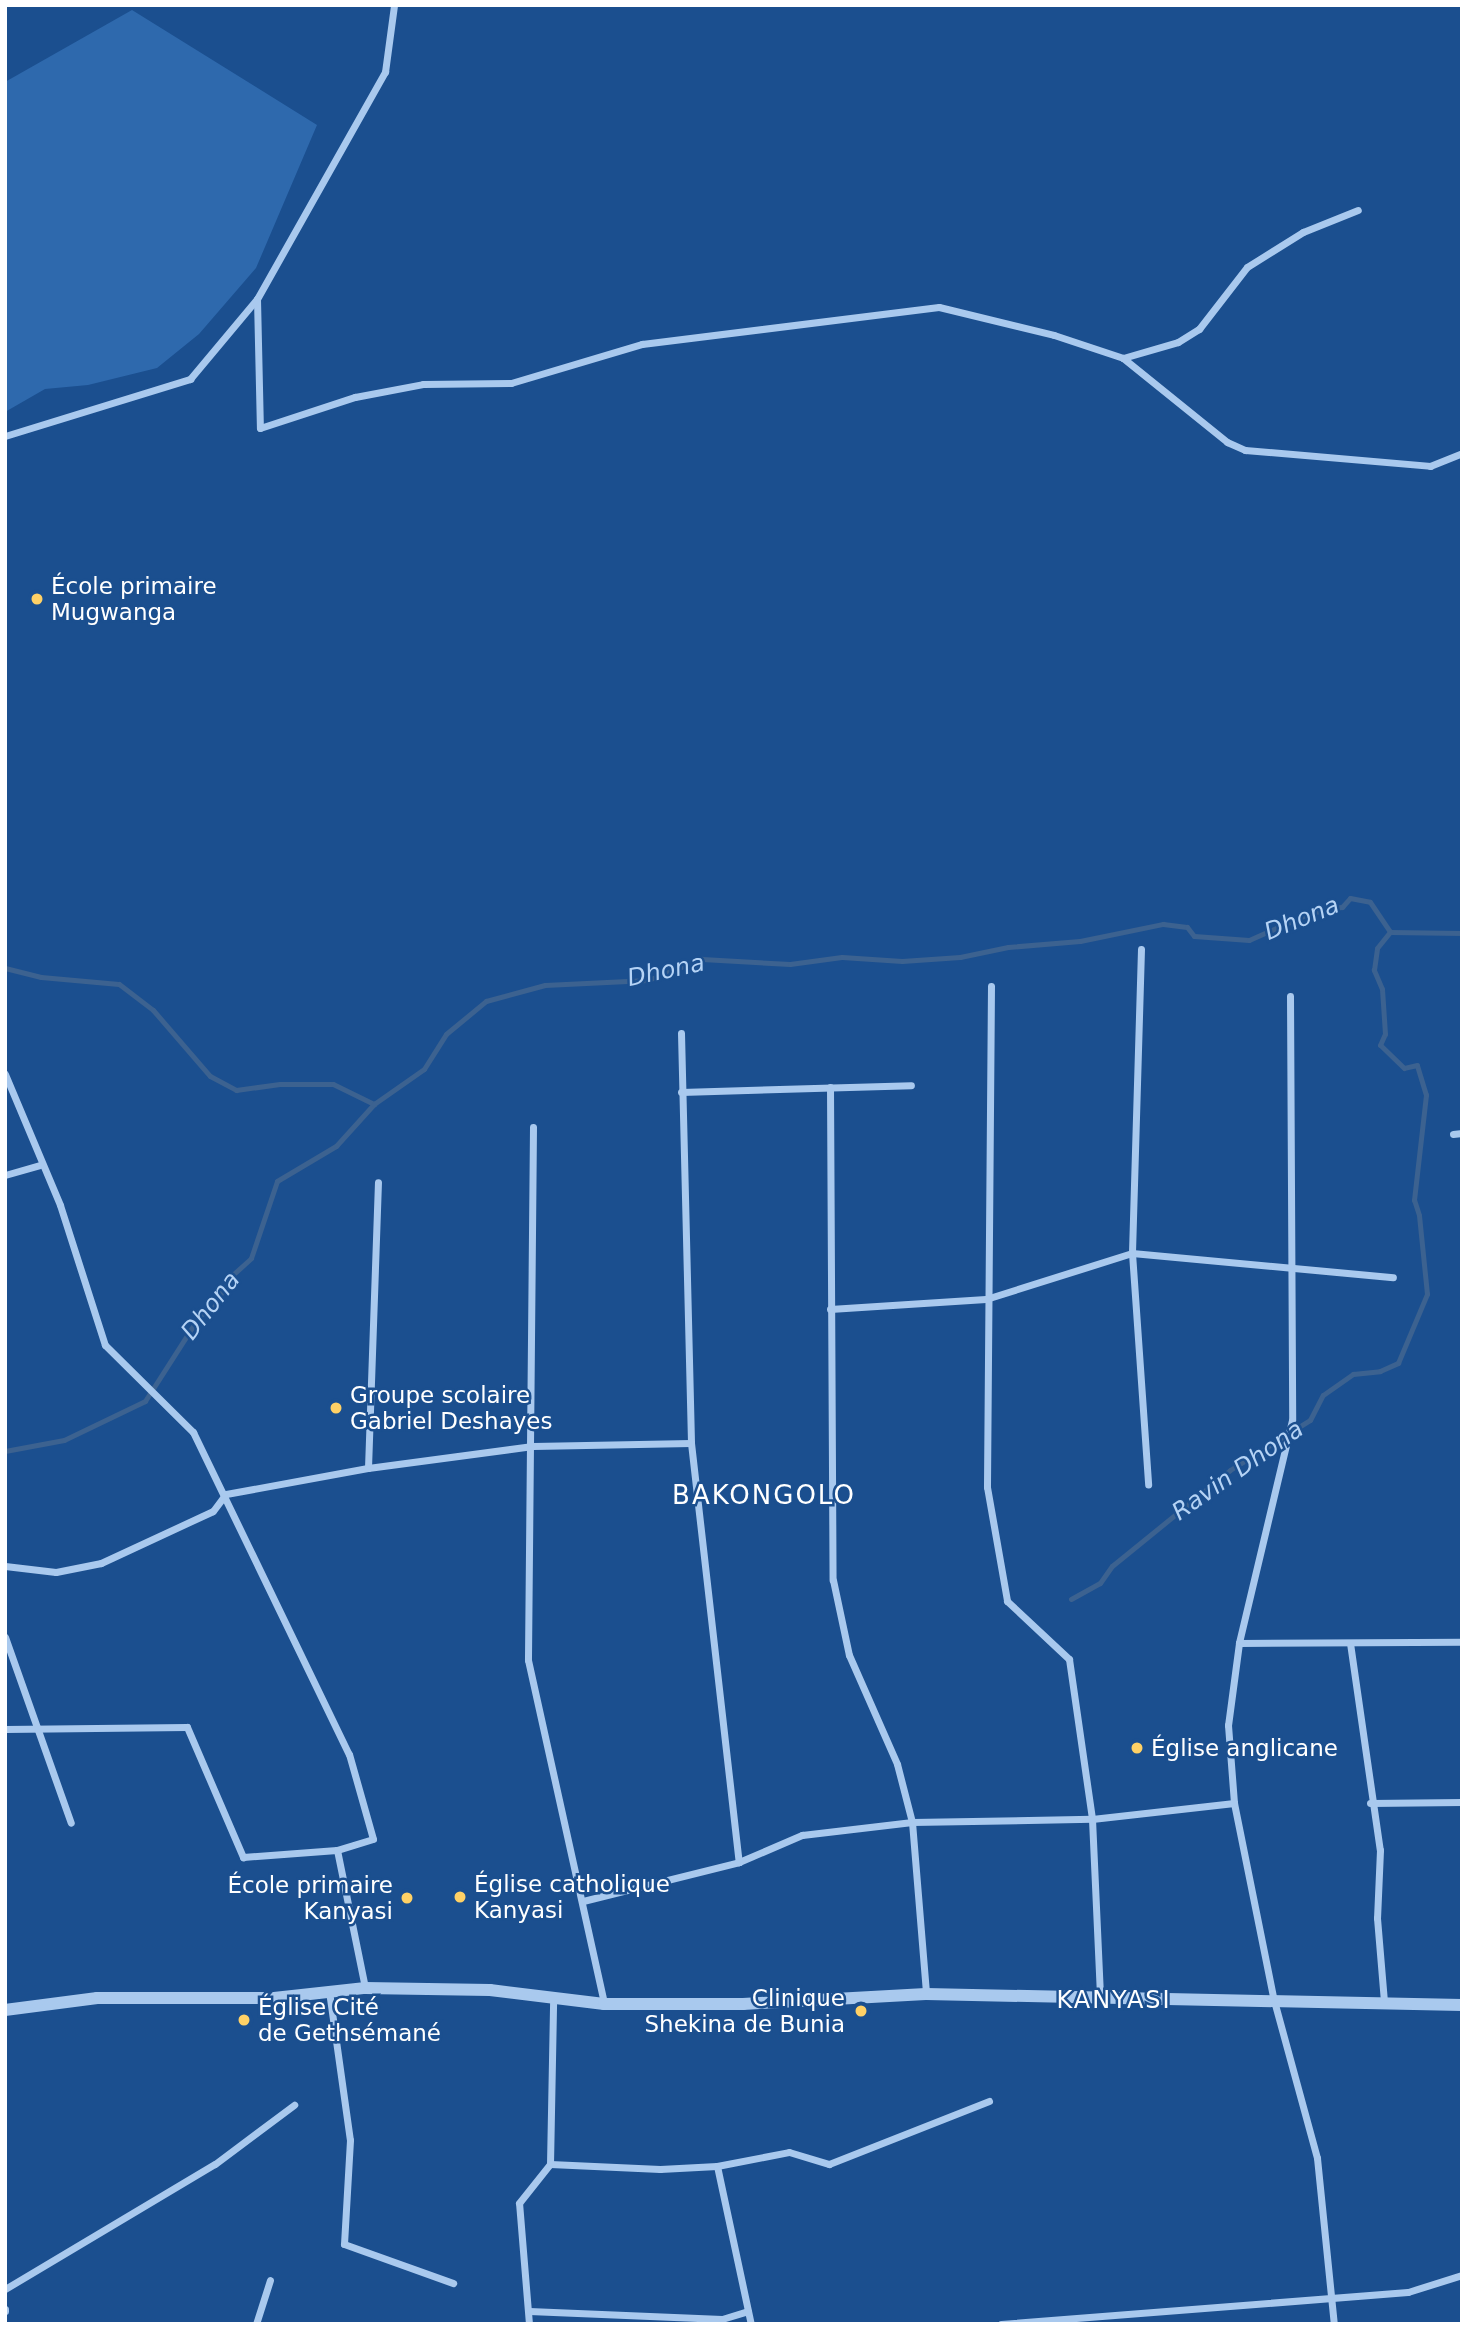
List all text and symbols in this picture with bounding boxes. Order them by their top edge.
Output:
place label: École primaire Mugwanga [51,572,217,626]
marker: École primaire Mugwanga [29,591,45,607]
water label: Dhona [1260,891,1344,947]
water label: Dhona [625,949,707,993]
water label: Dhona [176,1266,246,1346]
place label: Groupe scolaire Gabriel Deshayes [350,1381,552,1435]
marker: Groupe scolaire Gabriel Deshayes [328,1400,344,1416]
water label: Ravin Dhona [1167,1415,1309,1527]
district label: BAKONGOLO [673,1480,855,1512]
place label: Église anglicane [1151,1734,1338,1762]
marker: Église anglicane [1129,1740,1145,1756]
place label: Église catholique Kanyasi [474,1870,670,1924]
place label: École primaire Kanyasi [227,1871,393,1925]
marker: Église catholique Kanyasi [452,1889,468,1905]
marker: École primaire Kanyasi [399,1890,415,1906]
place label: Clinique Shekina de Bunia [645,1984,845,2038]
district label: KANYASI [1057,1987,1171,2015]
place label: Église Cité de Gethsémané [258,1993,441,2047]
marker: Clinique Shekina de Bunia [851,2001,871,2021]
marker: Église Cité de Gethsémané [236,2012,252,2028]

